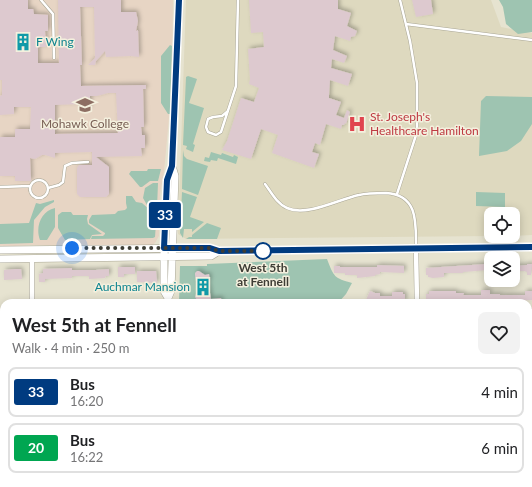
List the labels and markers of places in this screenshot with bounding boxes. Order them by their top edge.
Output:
building icon: F Wing [13,32,33,52]
place label: F Wing [36,34,74,49]
school or university icon: Mohawk College [75,95,95,115]
place label: St. Joseph's Healthcare Hamilton [370,109,479,138]
hospital icon: St. Joseph's Healthcare Hamilton [347,114,367,134]
place label: Mohawk College [41,116,129,131]
marker: West 5th at Fennell [254,242,272,260]
place label: West 5th at Fennell [237,260,289,289]
building icon: Auchmar Mansion [193,277,213,297]
place label: Auchmar Mansion [95,279,190,294]

